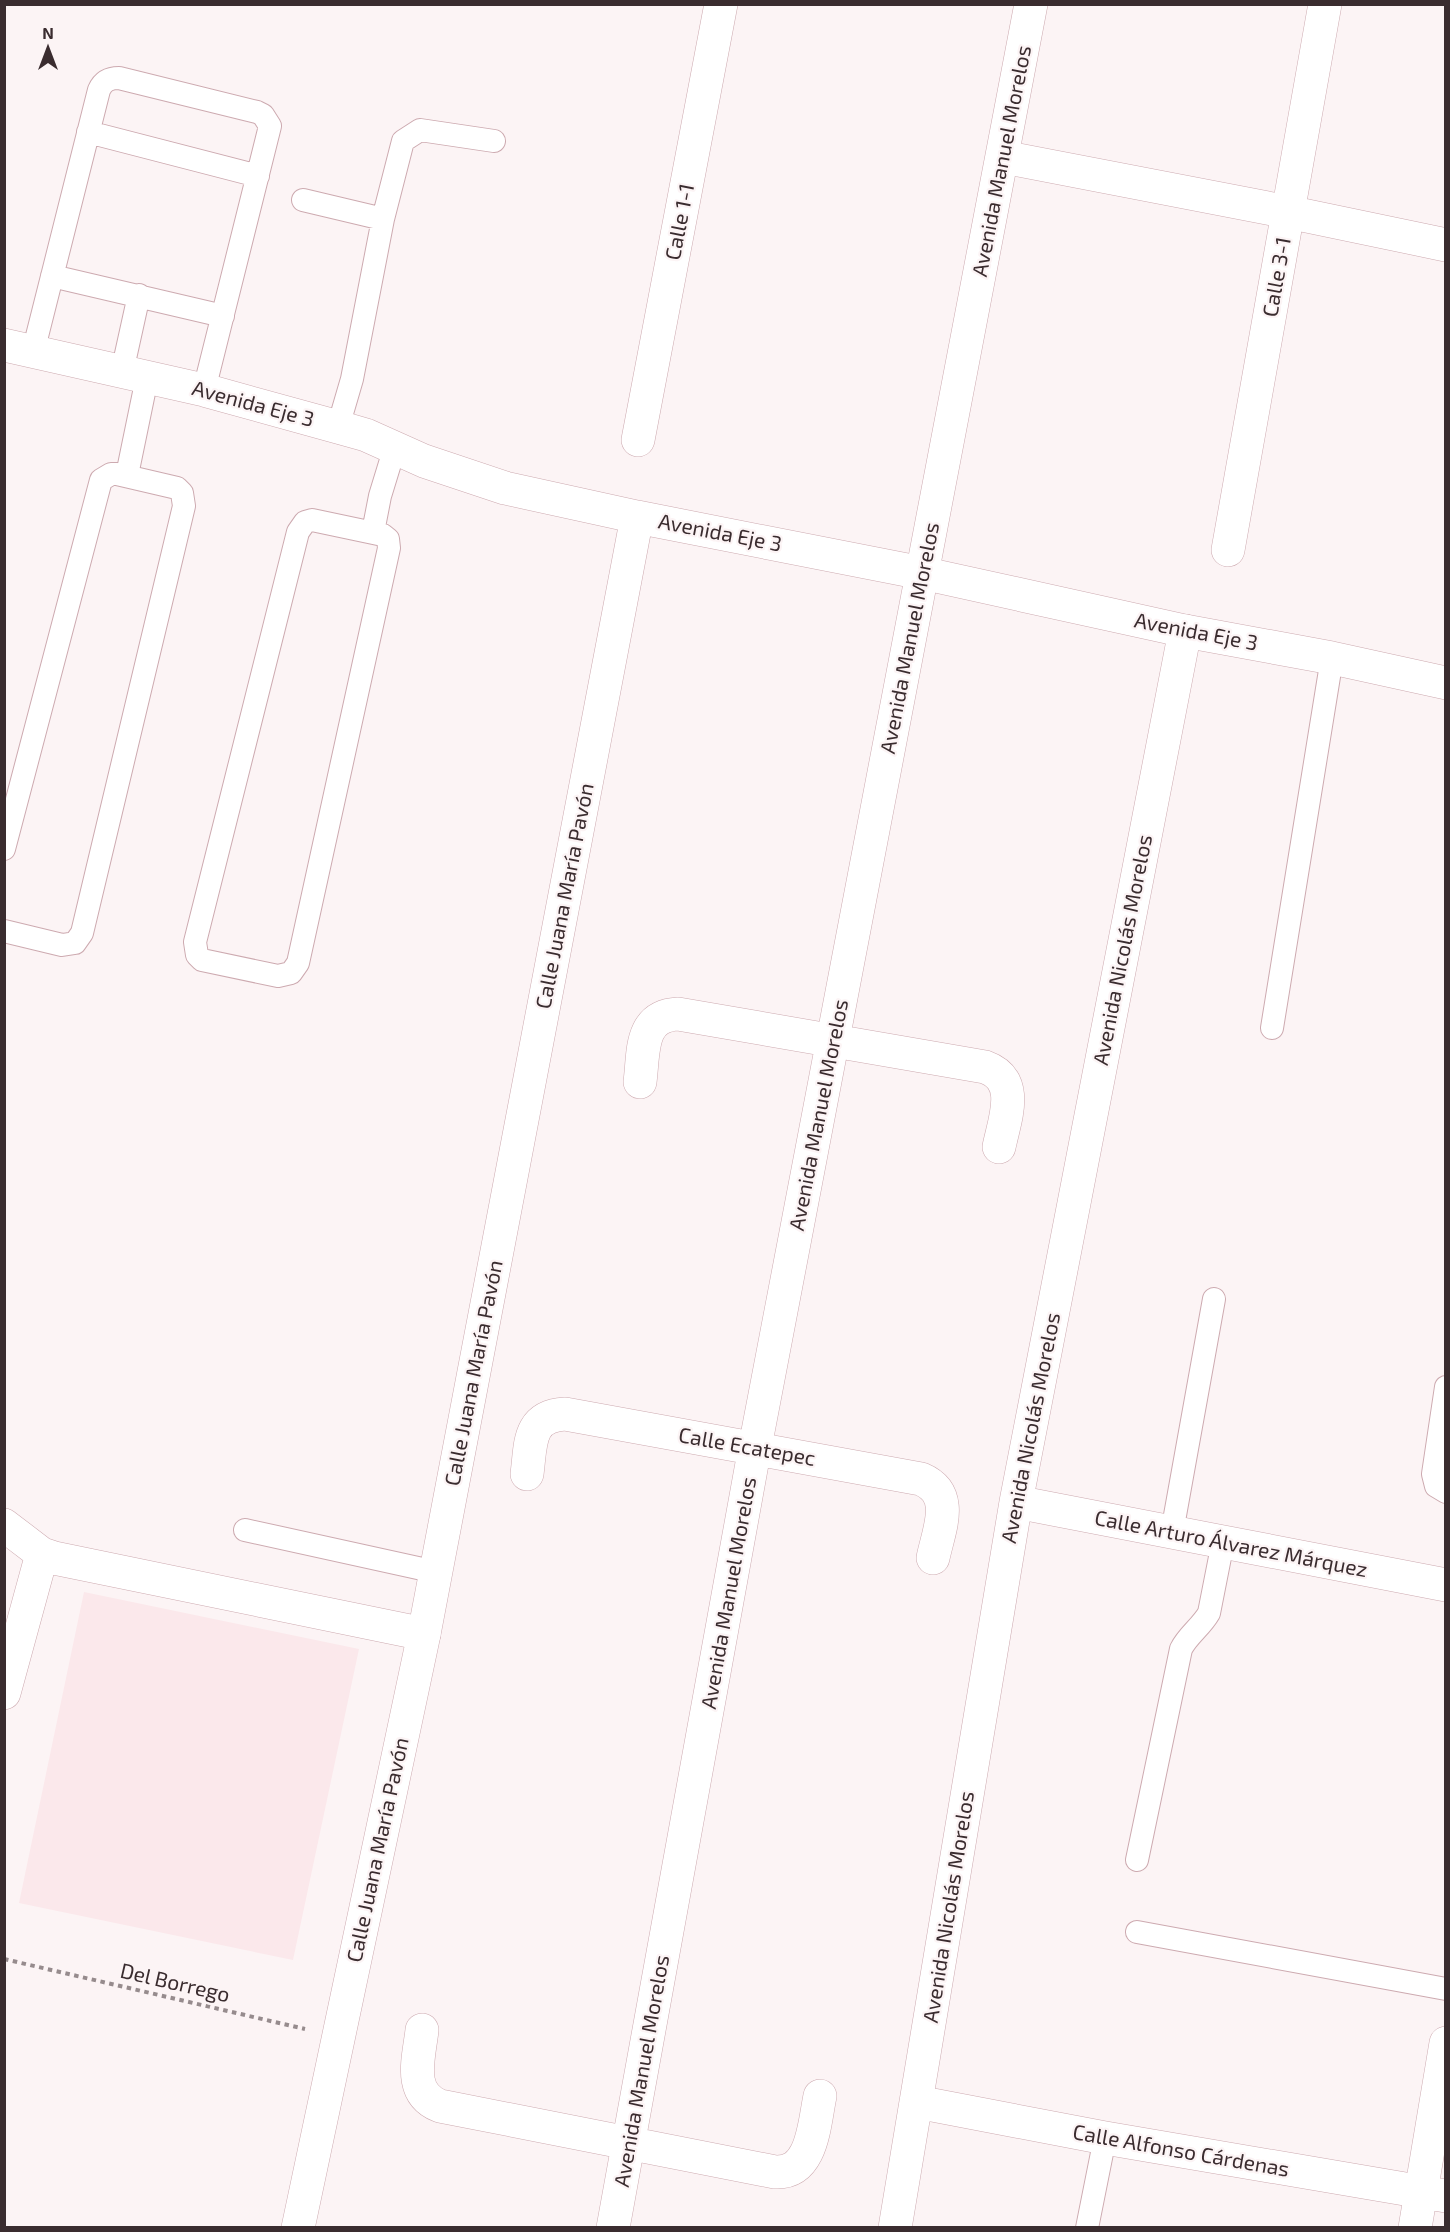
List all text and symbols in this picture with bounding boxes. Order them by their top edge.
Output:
north arrow [18,18,78,78]
text: N [42,23,54,42]
street label: Avenida Manuel Morelos [966,43,1035,278]
street label: Calle 1-1 [659,181,698,262]
street label: Calle 3-1 [1256,235,1295,319]
street label: Avenida Eje 3 [189,374,317,432]
street label: Avenida Eje 3 [656,507,784,557]
street label: Avenida Manuel Morelos [874,520,943,755]
street label: Avenida Eje 3 [1132,606,1260,656]
street label: Calle Juana María Pavón [529,781,598,1011]
street label: Avenida Nicolás Morelos [1087,832,1156,1067]
street label: Avenida Manuel Morelos [783,997,852,1232]
street label: Calle Juana María Pavón [438,1258,507,1488]
street label: Avenida Nicolás Morelos [995,1310,1064,1545]
street label: Calle Ecatepec [677,1421,818,1470]
street label: Avenida Manuel Morelos [695,1475,760,1711]
street label: Calle Arturo Álvarez Márquez [1093,1504,1370,1581]
street label: Calle Juana María Pavón [340,1735,413,1964]
street label: Avenida Nicolás Morelos [917,1789,978,2024]
street label: Avenida Manuel Morelos [608,1953,673,2189]
street label: Del Borrego [118,1957,233,2006]
street label: Calle Alfonso Cárdenas [1071,2118,1291,2181]

